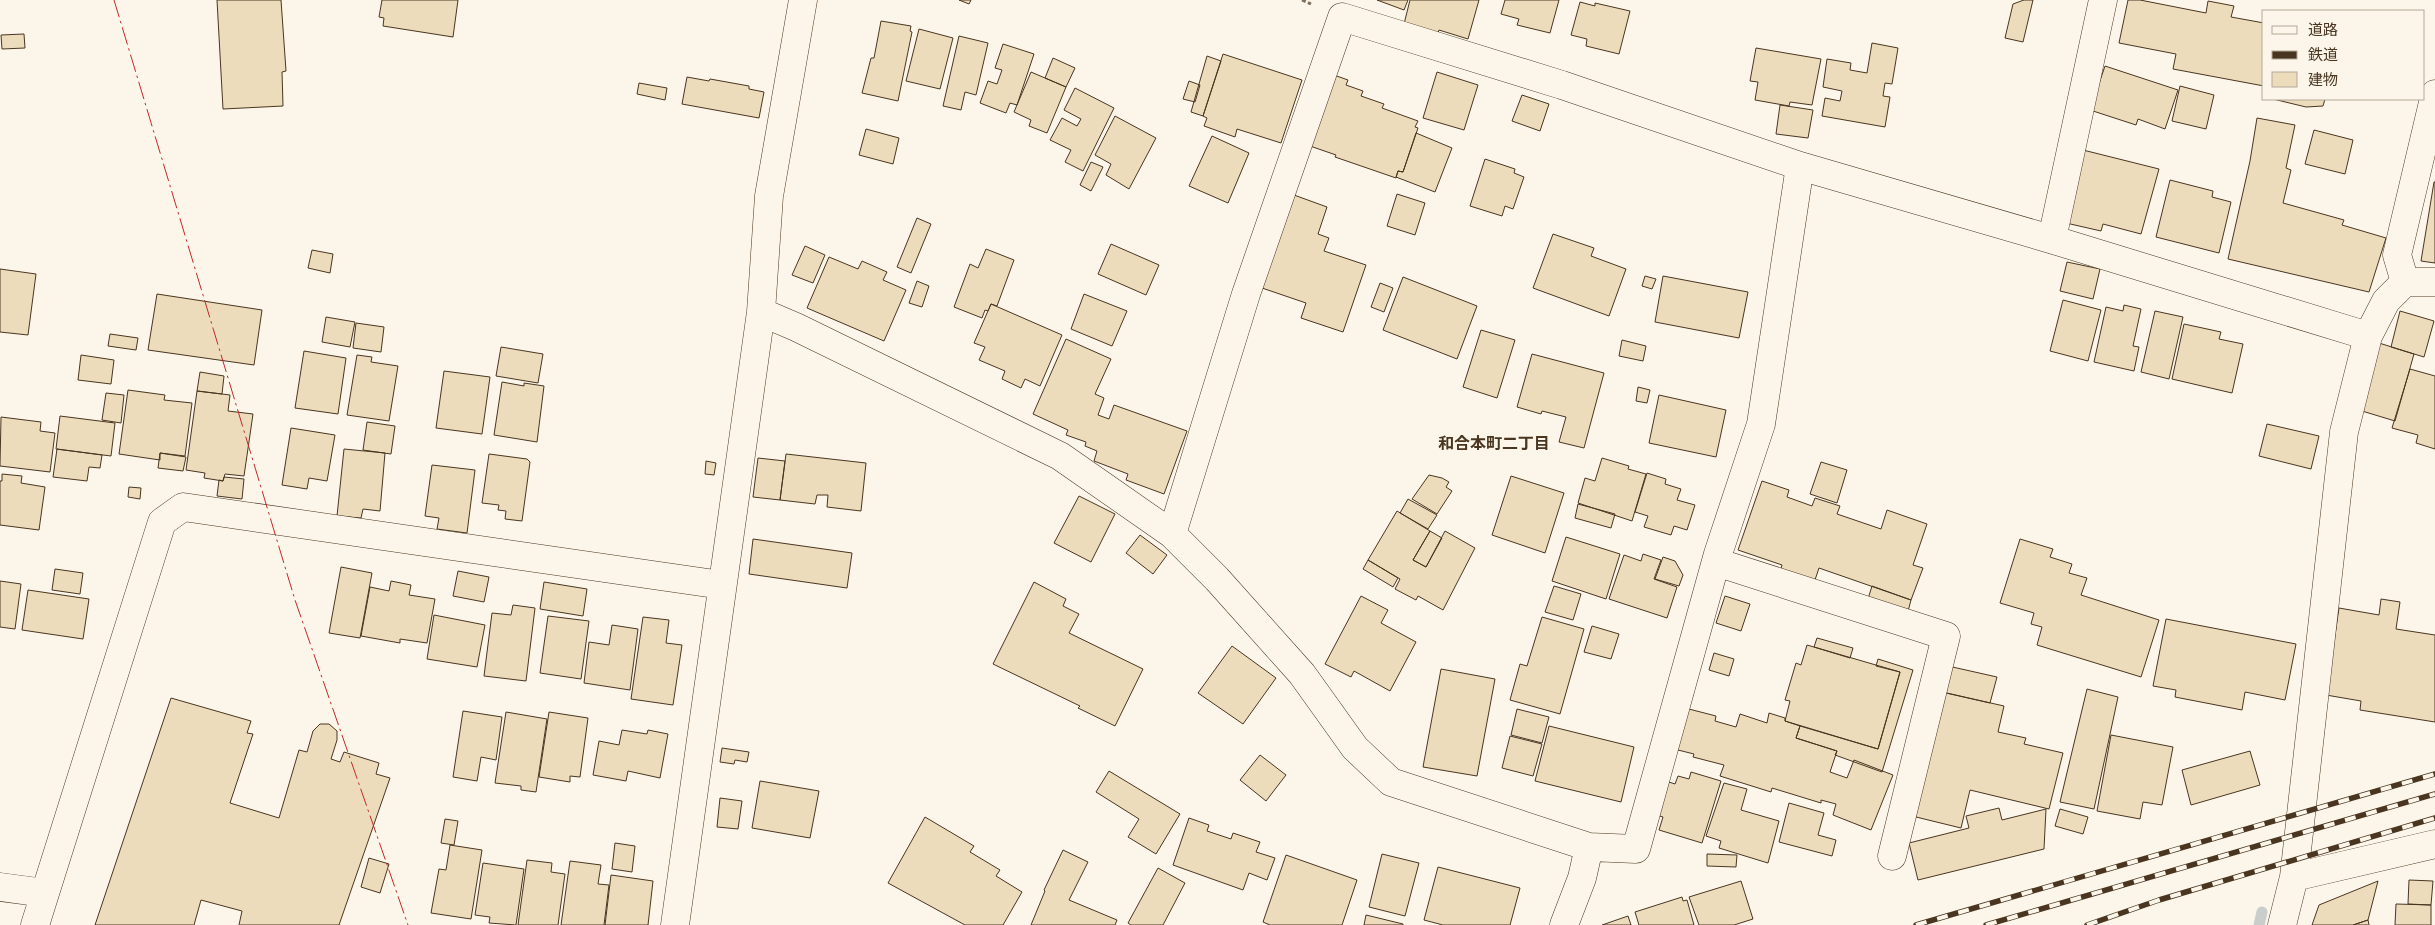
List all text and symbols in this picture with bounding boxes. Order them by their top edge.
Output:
legend [2262,10,2425,100]
text: 道路 [2308,21,2338,39]
text: 鉄道 [2308,46,2338,64]
text: 建物 [2308,71,2338,89]
district label: 和合本町二丁目 [1438,434,1550,453]

